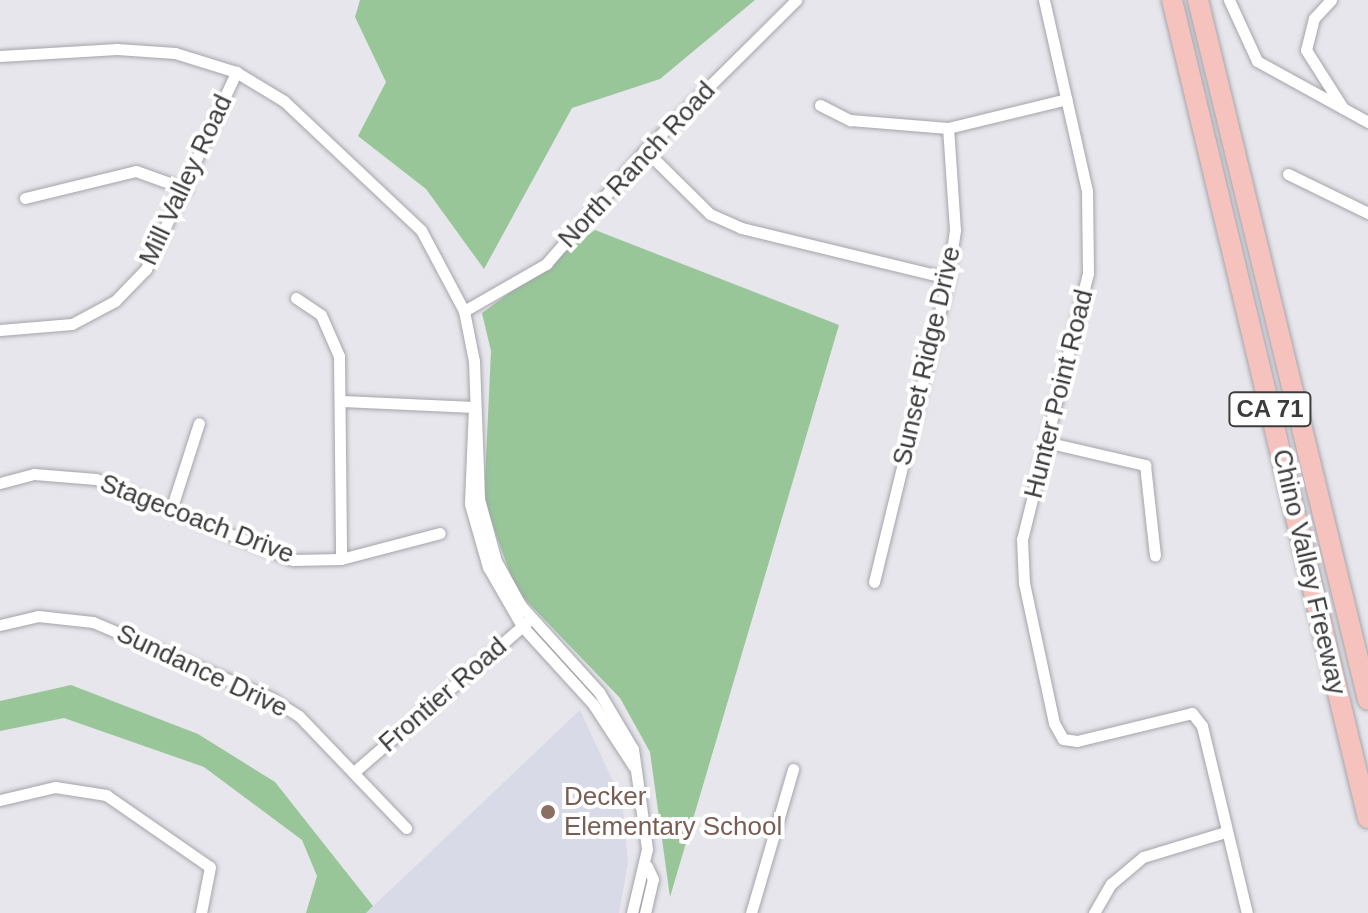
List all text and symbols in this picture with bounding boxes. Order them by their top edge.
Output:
street label: North Ranch Road [552,76,722,254]
street label: Mill Valley Road [133,90,239,270]
street label: Sunset Ridge Drive [887,243,967,469]
street label: Hunter Point Road [1018,286,1100,502]
road number: CA 71 [1226,389,1314,429]
street label: Chino Valley Freeway [1266,446,1352,698]
street label: Stagecoach Drive [96,468,298,570]
street label: Sundance Drive [112,618,292,724]
street label: Frontier Road [373,631,513,759]
place label: Decker Elementary School [564,781,782,842]
marker: Decker Elementary School [539,803,557,821]

